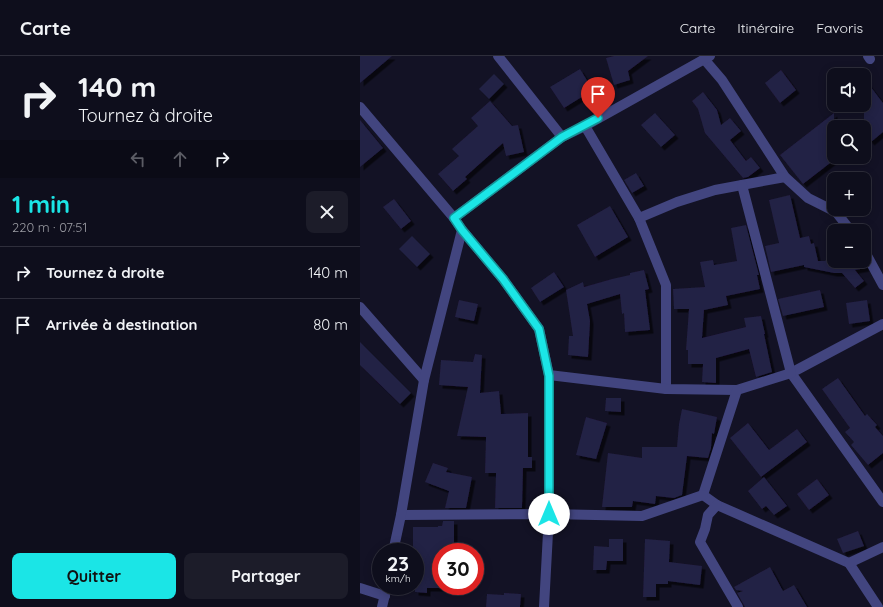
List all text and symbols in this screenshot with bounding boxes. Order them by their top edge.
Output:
text: Carte [20,16,71,40]
text: Carte [680,19,715,37]
text: Itinéraire [737,19,794,37]
text: Favoris [816,19,863,37]
map controls [827,68,871,268]
button: sound [827,68,871,112]
text: 140 m [78,69,156,104]
icon: right [12,72,64,124]
pin [581,77,615,118]
icon: arrive [587,83,609,105]
text: Tournez à droite [78,104,213,127]
button: search [827,120,871,164]
icon: left [127,148,149,170]
icon: ahead [169,148,191,170]
icon: right [211,148,233,170]
button: + [827,172,871,216]
text: 1 min [12,189,70,219]
button: close [306,191,348,233]
text: 220 m · 07:51 [12,219,87,235]
button: − [827,224,871,268]
icon: right [12,262,34,284]
text: Tournez à droite [46,263,165,282]
text: 140 m [308,263,348,282]
icon: arrive [12,314,34,336]
text: Arrivée à destination [46,315,198,334]
text: 80 m [313,315,348,334]
position arrow [528,493,570,535]
speed limit sign: 30 [432,543,484,595]
text: 23 [387,551,409,576]
button: Quitter [12,553,176,599]
button: Partager [184,553,348,599]
text: km/h [385,572,411,585]

